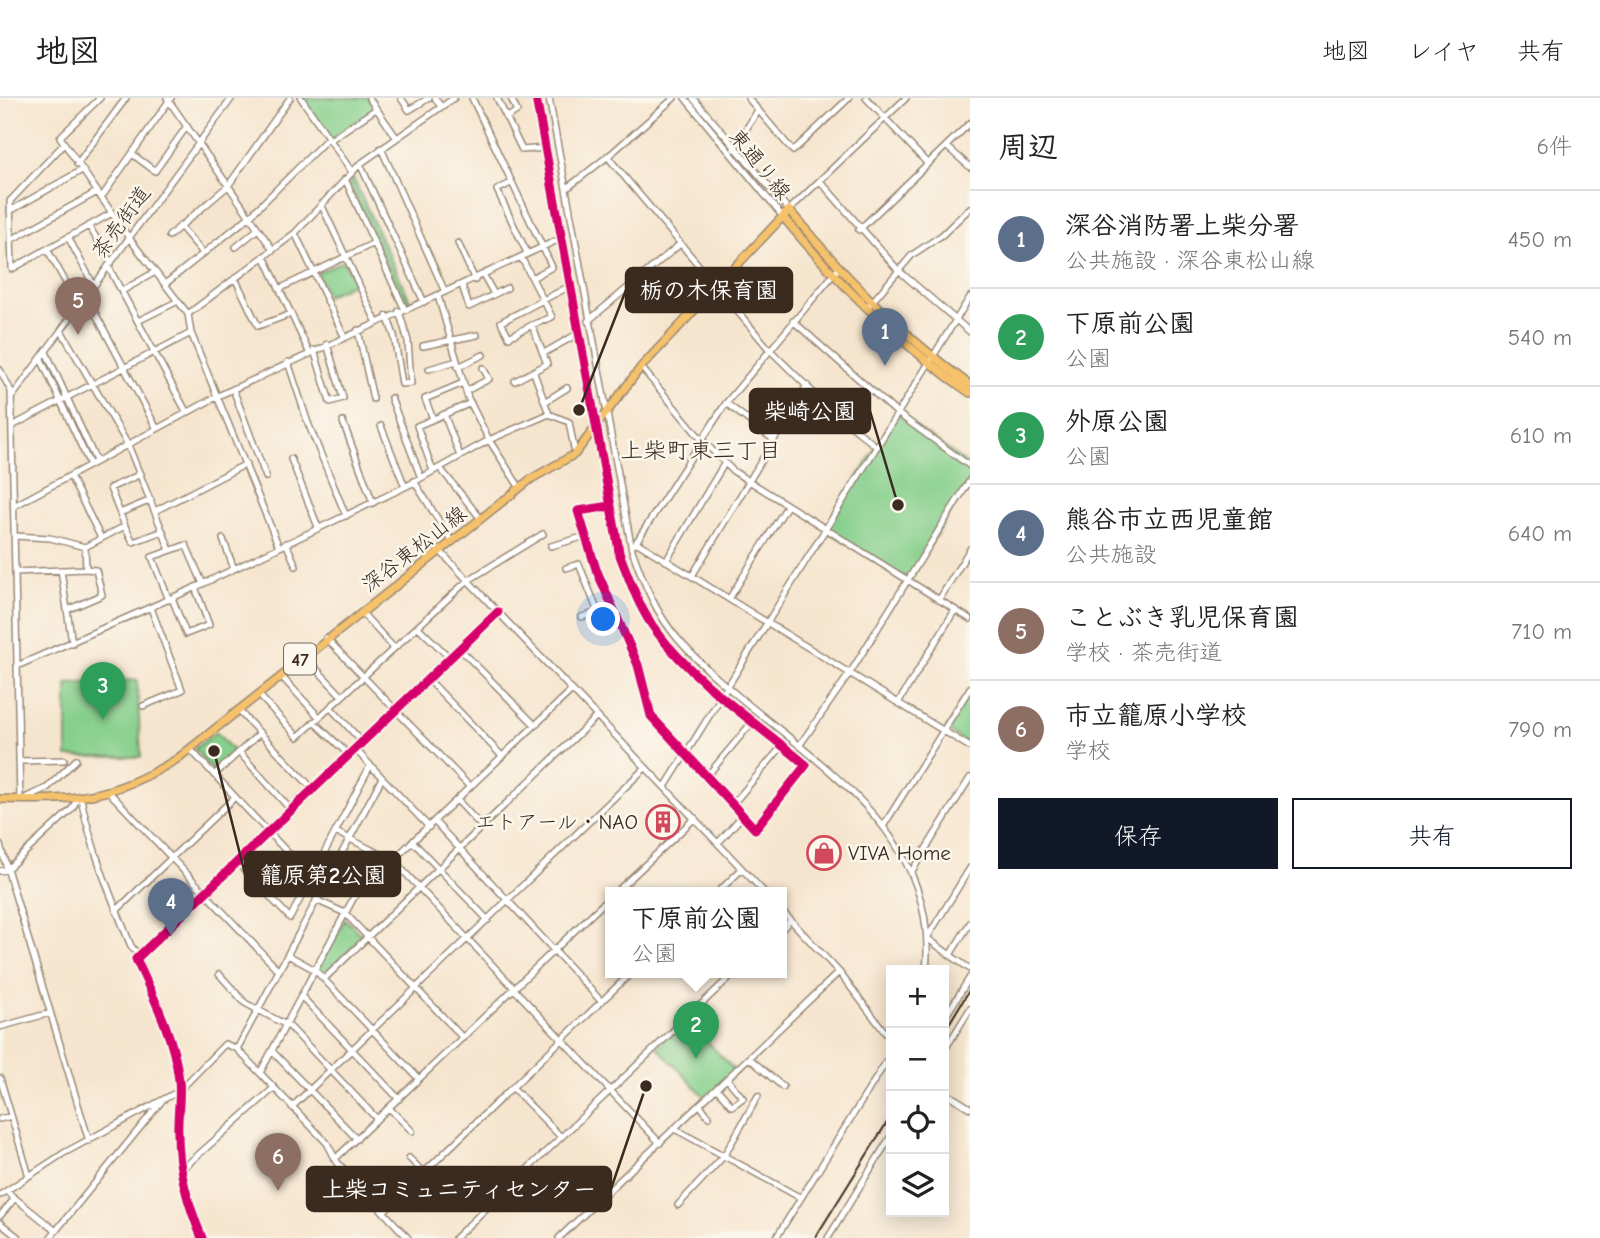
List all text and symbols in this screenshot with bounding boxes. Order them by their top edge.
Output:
text: 地図 [35,32,101,70]
text: 地図 [1322,37,1370,65]
text: レイヤ [1408,37,1479,65]
text: 共有 [1517,37,1565,65]
street label: 東通り線 [724,124,796,204]
text: 周辺 [998,130,1058,165]
text: 6件 [1537,133,1572,160]
street label: 茶売街道 [87,181,155,263]
text: 深谷消防署上柴分署 [1065,211,1299,241]
text: 1 [1016,226,1026,253]
text: 450 m [1508,226,1572,253]
text: 公共施設 · 深谷東松山線 [1065,247,1314,274]
callout: 栃の木保育園 [626,268,792,312]
pin: 5 [55,277,101,335]
text: 栃の木保育園 [640,277,778,304]
pin: 1 [862,308,908,366]
text: 下原前公園 [1065,309,1195,339]
text: 2 [1015,324,1027,351]
text: 540 m [1508,324,1572,351]
text: 公園 [1065,345,1111,372]
callout: 柴崎公園 [750,389,870,433]
text: 柴崎公園 [764,398,856,425]
text: 外原公園 [1065,407,1169,437]
text: 3 [1015,422,1027,449]
text: 610 m [1510,422,1572,449]
district label: 上柴町東三丁目 [621,437,782,464]
text: 公園 [1065,443,1111,470]
street label: 深谷東松山線 [357,501,471,597]
text: 熊谷市立西児童館 [1065,505,1273,535]
text: 4 [1016,520,1026,547]
text: 640 m [1508,520,1572,547]
text: 公共施設 [1065,541,1157,568]
your location [586,602,620,636]
text: ことぶき乳児保育園 [1065,603,1299,633]
text: 5 [1015,618,1027,645]
text: 710 m [1511,618,1572,645]
text: 学校 · 茶売街道 [1065,639,1222,666]
road number: 47 [284,644,316,674]
pin: 3 [80,662,126,720]
text: 市立籠原小学校 [1065,701,1247,731]
text: 6 [1015,716,1027,743]
text: 790 m [1508,716,1572,743]
text: 学校 [1065,737,1111,764]
button: 保存 [998,798,1278,869]
button: 共有 [1292,798,1572,869]
building icon: エトアール・NAO [644,803,682,841]
place label: エトアール・NAO [475,810,638,834]
shop icon: VIVA Home [805,834,843,872]
place label: VIVA Home [848,841,951,865]
callout: 籠原第2公園 [245,852,400,896]
text: 籠原第2公園 [260,862,386,889]
pin: 4 [148,878,194,936]
popup [605,887,787,978]
text: 下原前公園 [631,904,761,934]
text: 公園 [631,940,677,967]
map controls [886,965,949,1217]
button: + [886,965,949,1028]
pin: 2 [673,1001,719,1059]
button: − [886,1028,949,1091]
button: locate [886,1091,949,1154]
pin: 6 [255,1133,301,1191]
button: layers [886,1154,949,1217]
callout: 上柴コミュニティセンター [307,1167,611,1211]
text: 上柴コミュニティセンター [322,1176,596,1203]

